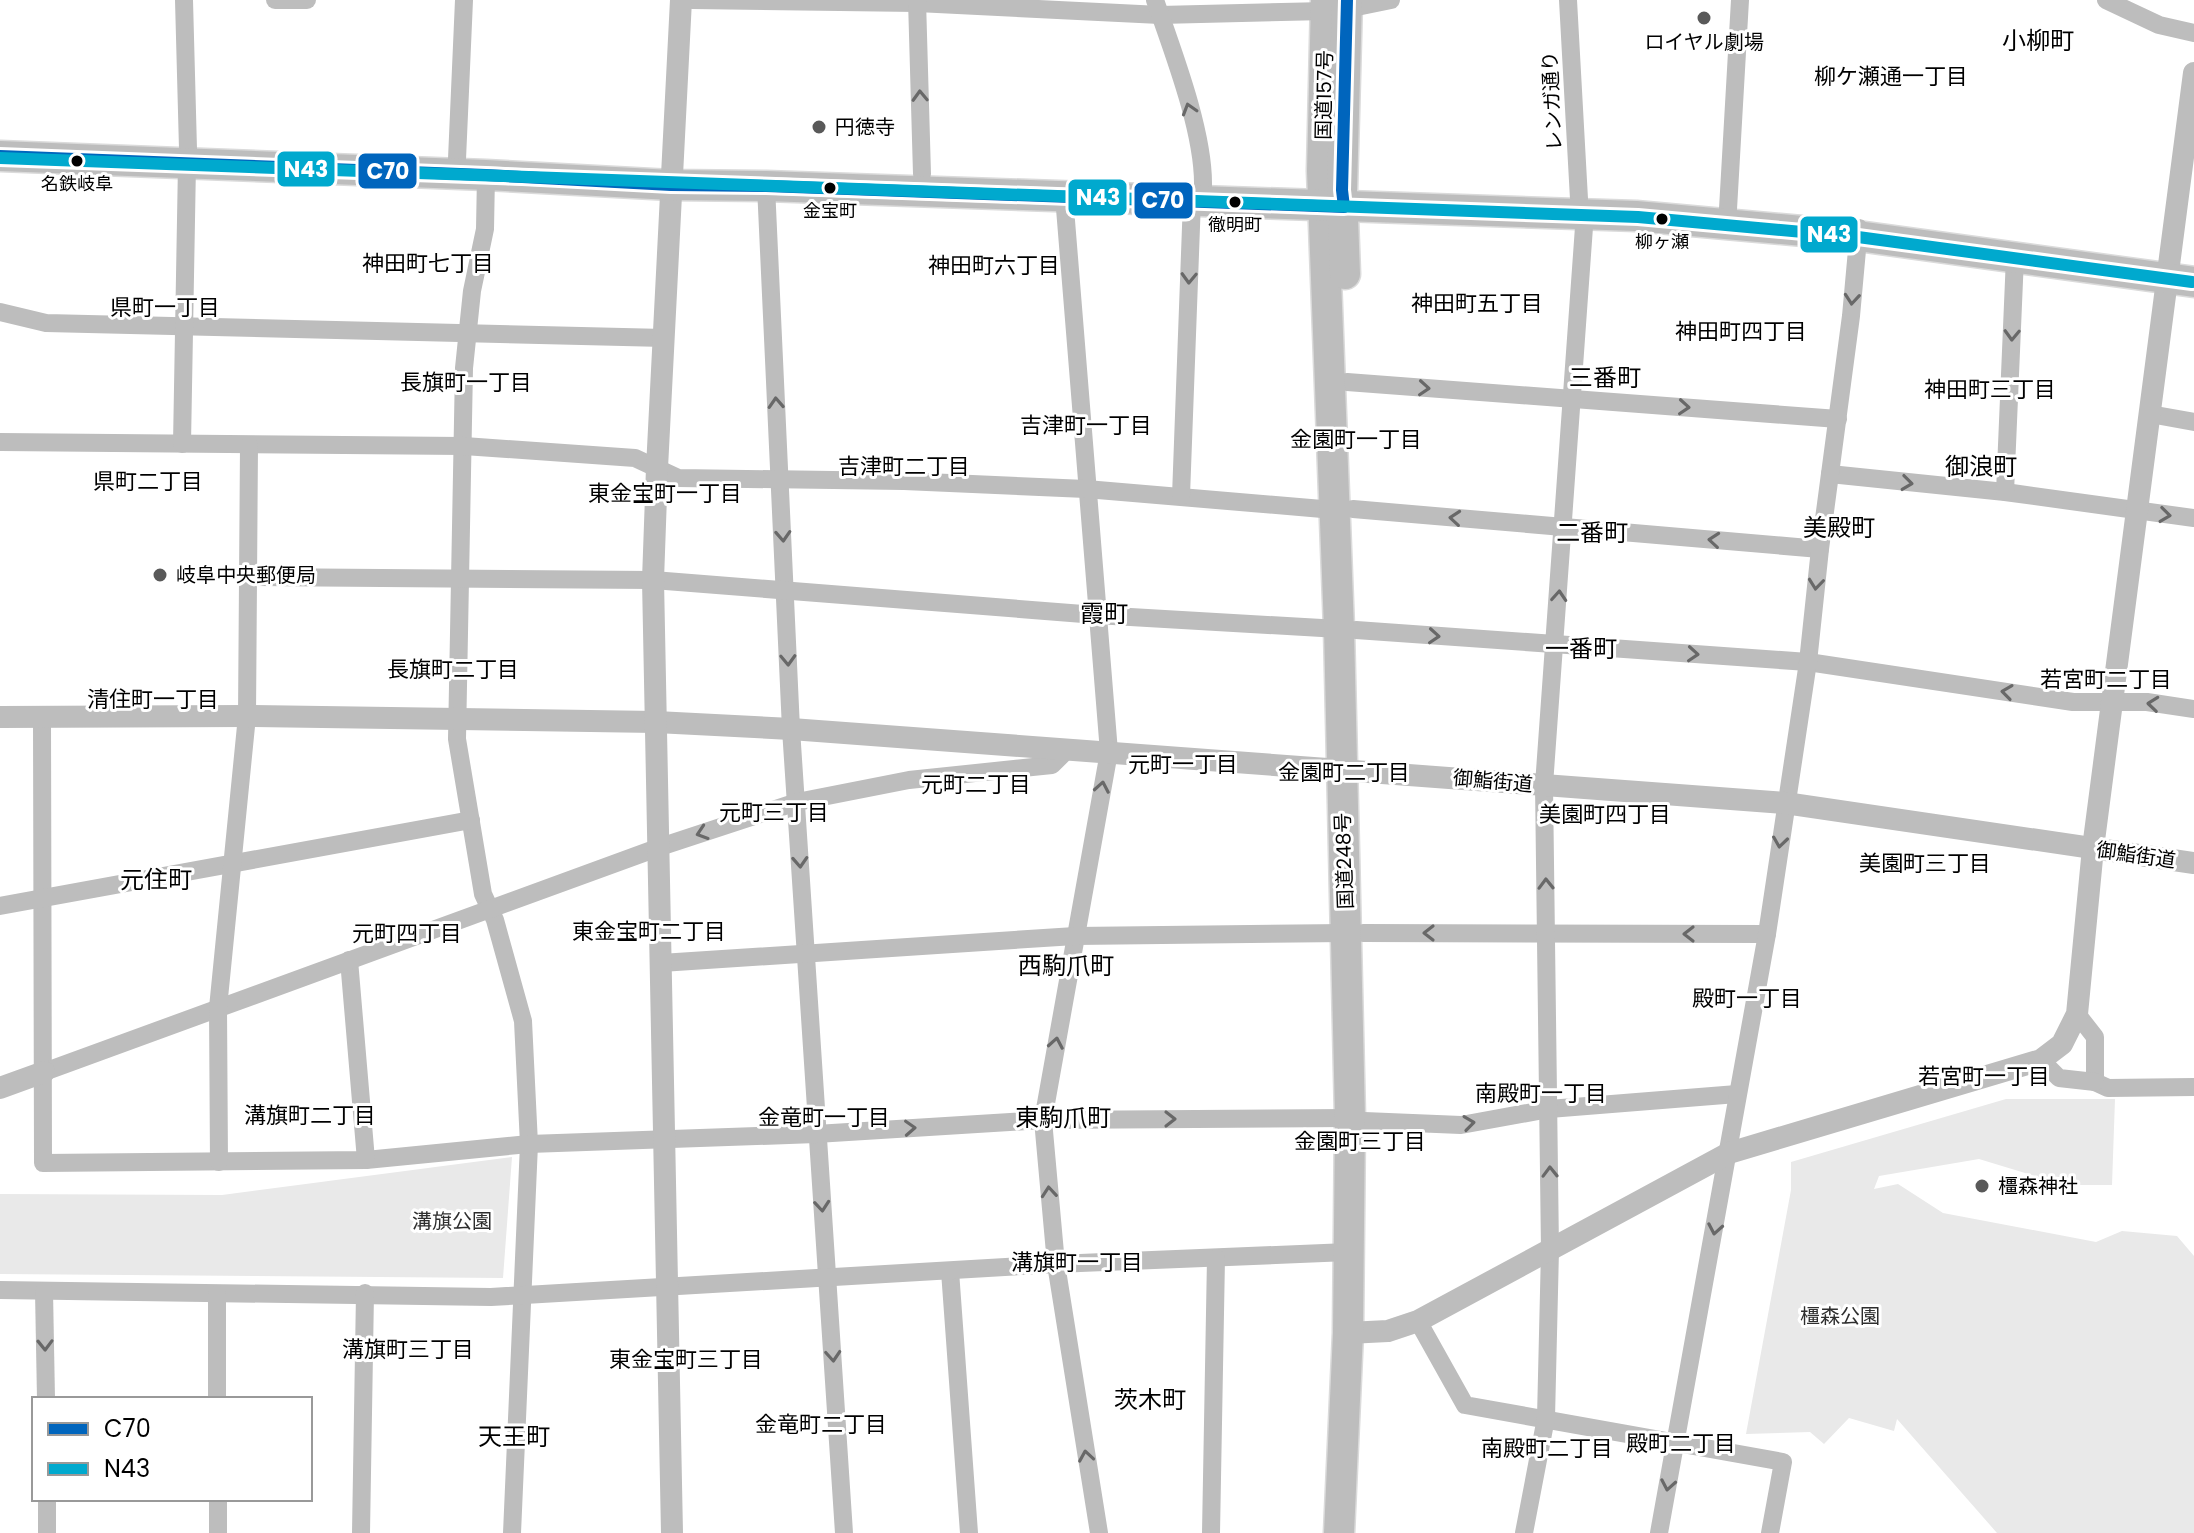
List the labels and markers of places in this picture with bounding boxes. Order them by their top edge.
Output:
marker: ロイヤル劇場 [1695,9,1713,27]
place label: ロイヤル劇場 [1644,28,1764,56]
place label: 円徳寺 [835,113,895,141]
marker: 円徳寺 [810,118,828,136]
marker: 名鉄岐阜 [69,153,85,169]
place label: 名鉄岐阜 [41,171,113,196]
marker: 金宝町 [822,180,838,196]
marker: 徹明町 [1227,194,1243,210]
place label: 金宝町 [803,198,857,223]
marker: 柳ヶ瀬 [1654,211,1670,227]
place label: 徹明町 [1208,212,1262,237]
place label: 柳ヶ瀬 [1635,229,1689,254]
place label: 岐阜中央郵便局 [176,561,316,589]
marker: 岐阜中央郵便局 [151,566,169,584]
place label: 橿森神社 [1998,1172,2078,1200]
marker: 橿森神社 [1973,1177,1991,1195]

